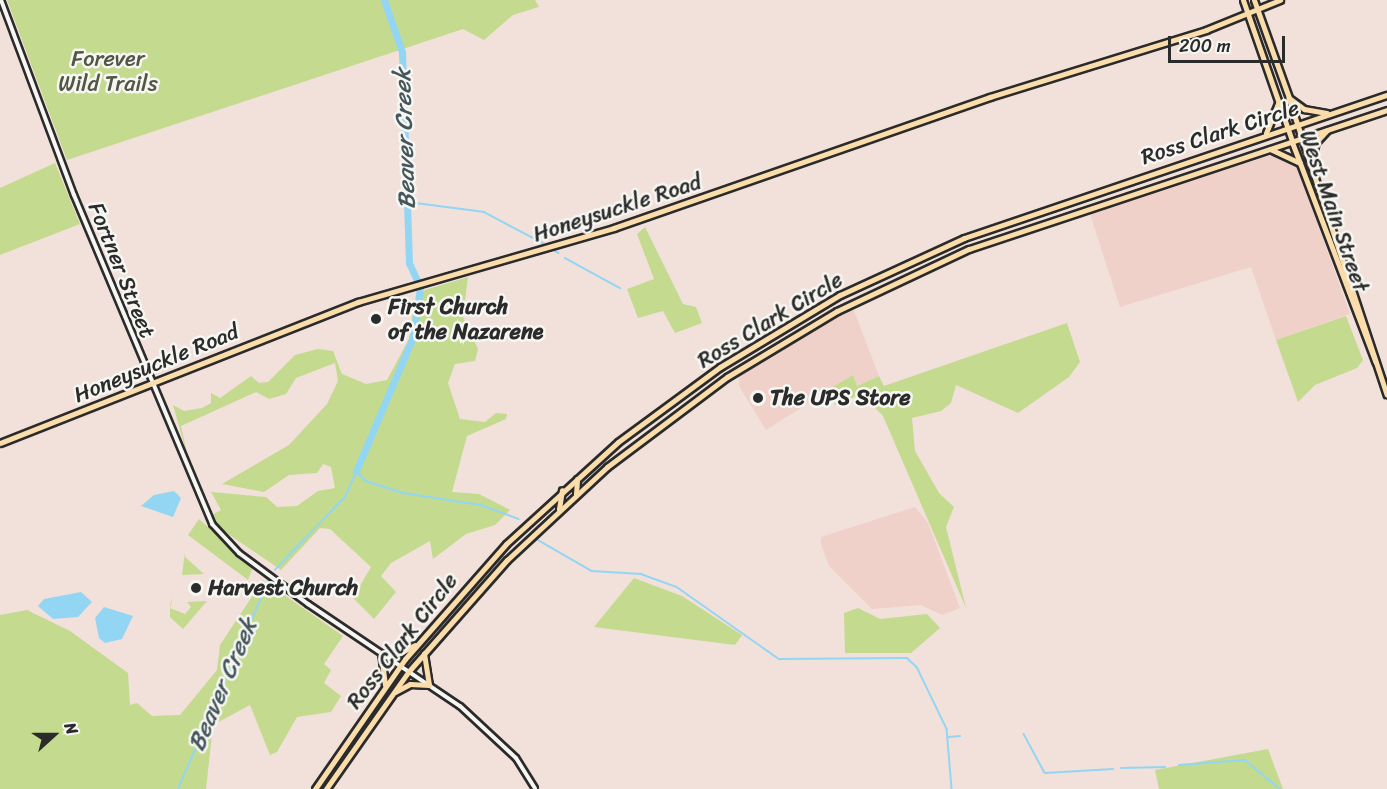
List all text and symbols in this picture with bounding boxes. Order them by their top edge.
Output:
scale bar [1171,24,1288,62]
text: 200 m [1179,30,1231,62]
park label: Forever Wild Trails [59,45,157,96]
water label: Beaver Creek [388,68,422,210]
street label: Ross Clark Circle [1137,94,1303,170]
street label: West Main Street [1294,126,1374,296]
street label: Honeysuckle Road [530,168,704,248]
street label: Fortner Street [83,198,161,342]
street label: Ross Clark Circle [692,266,848,374]
place label: First Church of the Nazarene [388,293,543,344]
marker: First Church of the Nazarene [369,312,383,326]
street label: Honeysuckle Road [70,318,242,408]
place label: The UPS Store [770,385,913,411]
marker: The UPS Store [751,391,765,405]
street label: Ross Clark Circle [341,568,463,714]
place label: Harvest Church [208,575,358,601]
marker: Harvest Church [189,581,203,595]
water label: Beaver Creek [182,615,264,755]
north arrow [24,705,84,765]
text: N [56,718,87,739]

